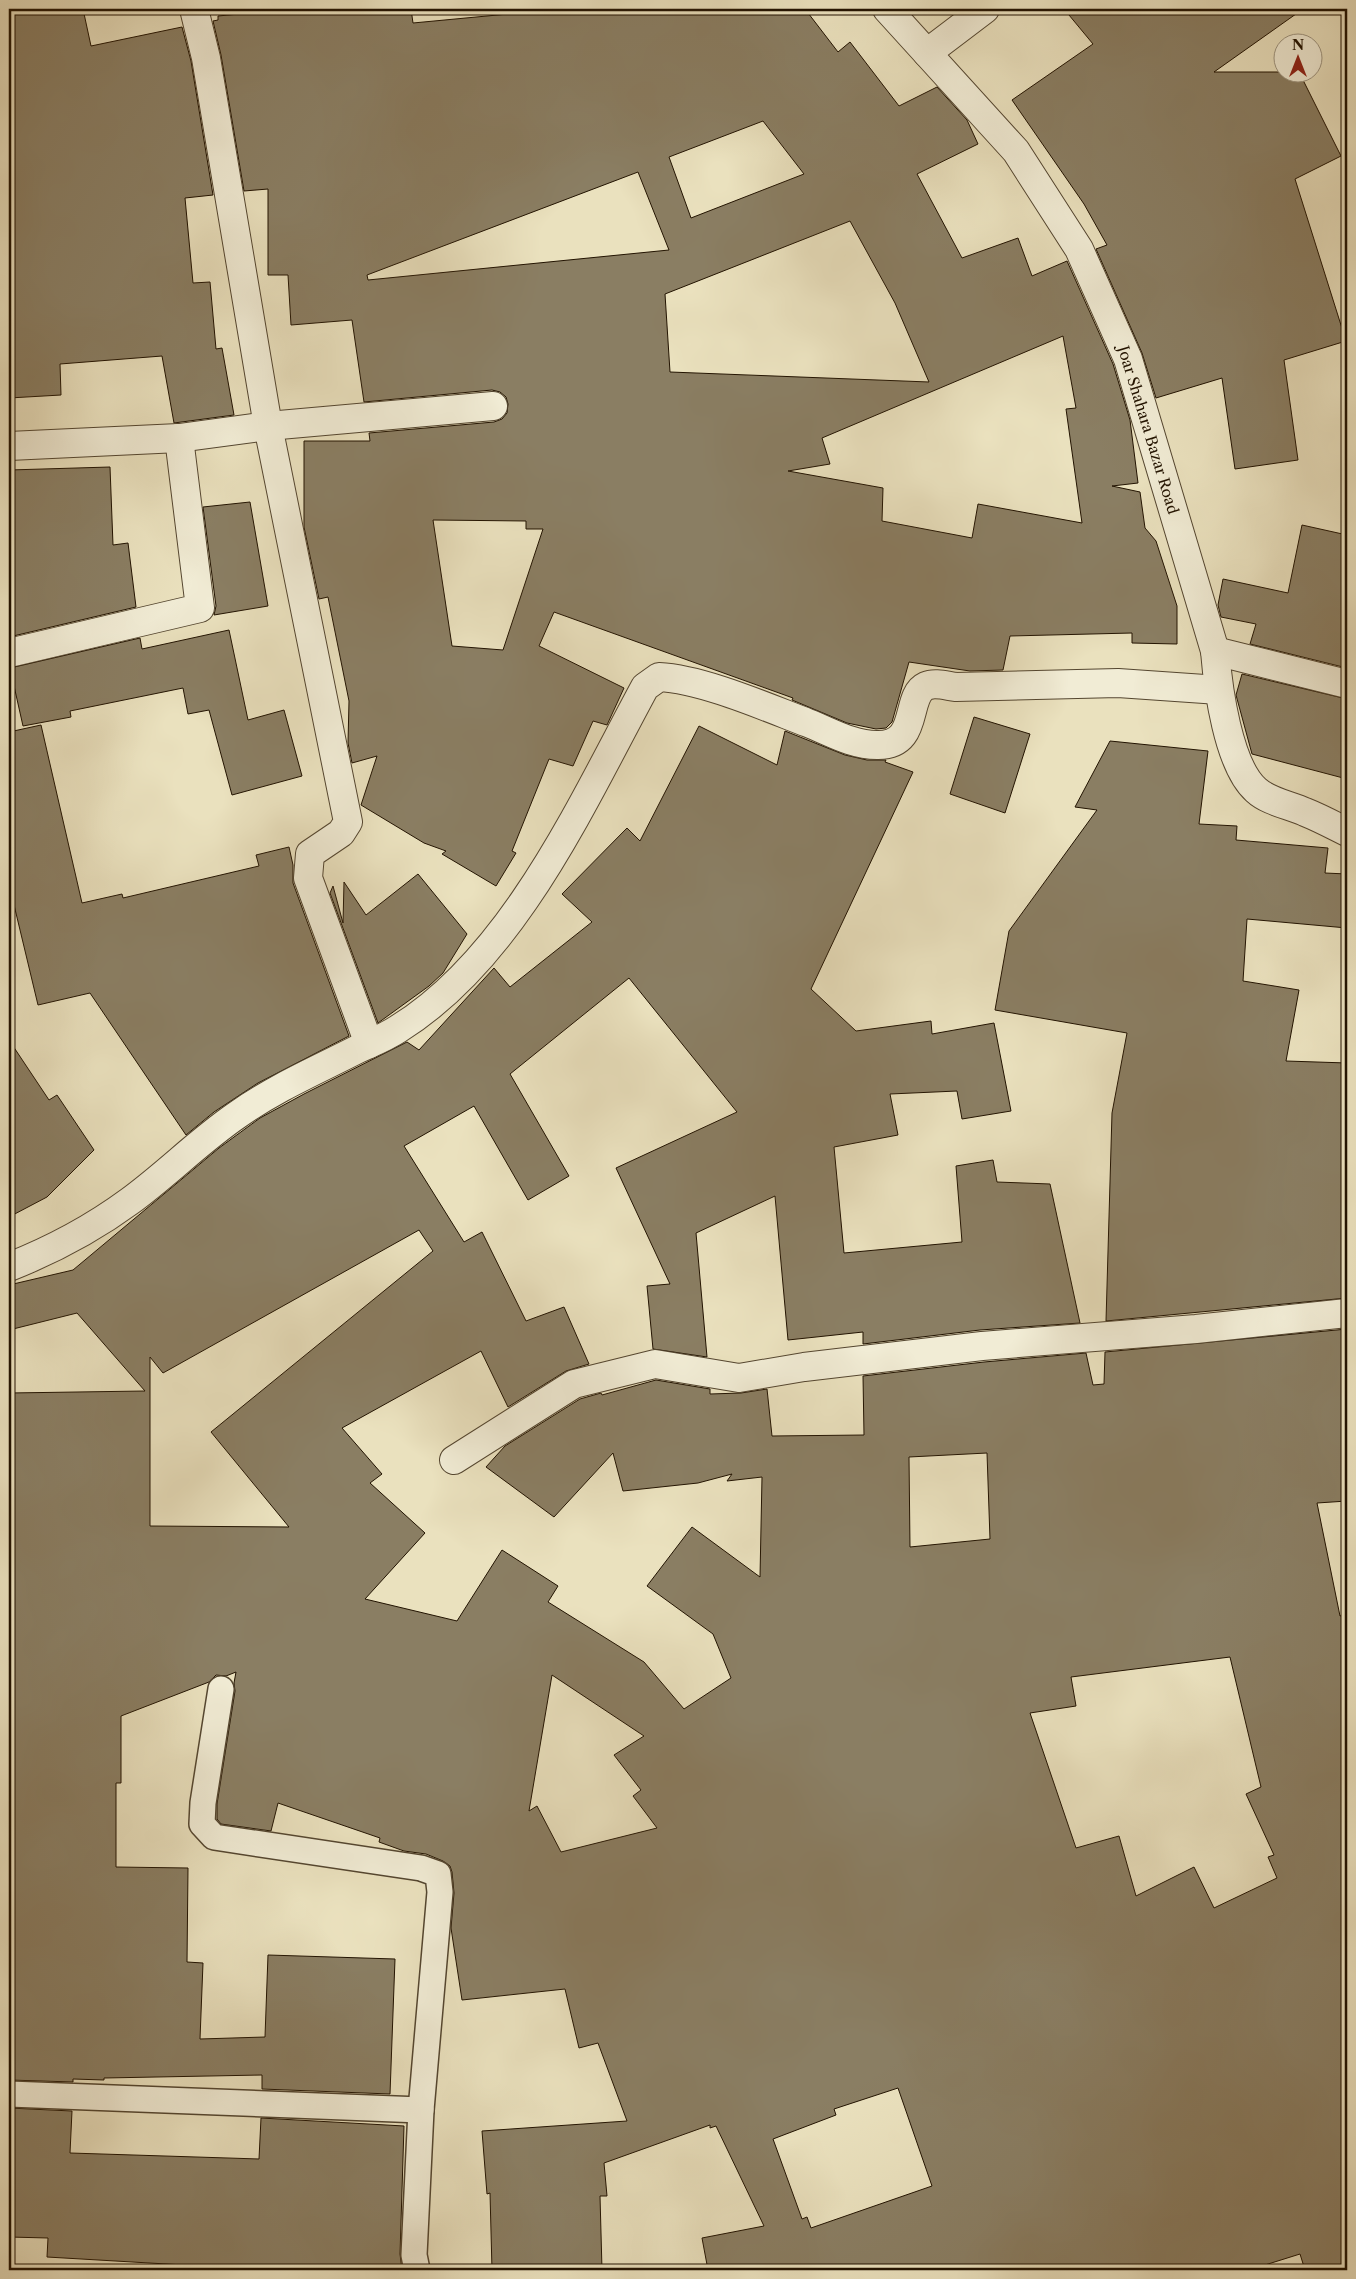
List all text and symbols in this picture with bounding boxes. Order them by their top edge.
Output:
north arrow [1274,32,1324,82]
text: N [1292,36,1304,54]
street label: Joar Shahara Bazar Road [1113,342,1183,516]

